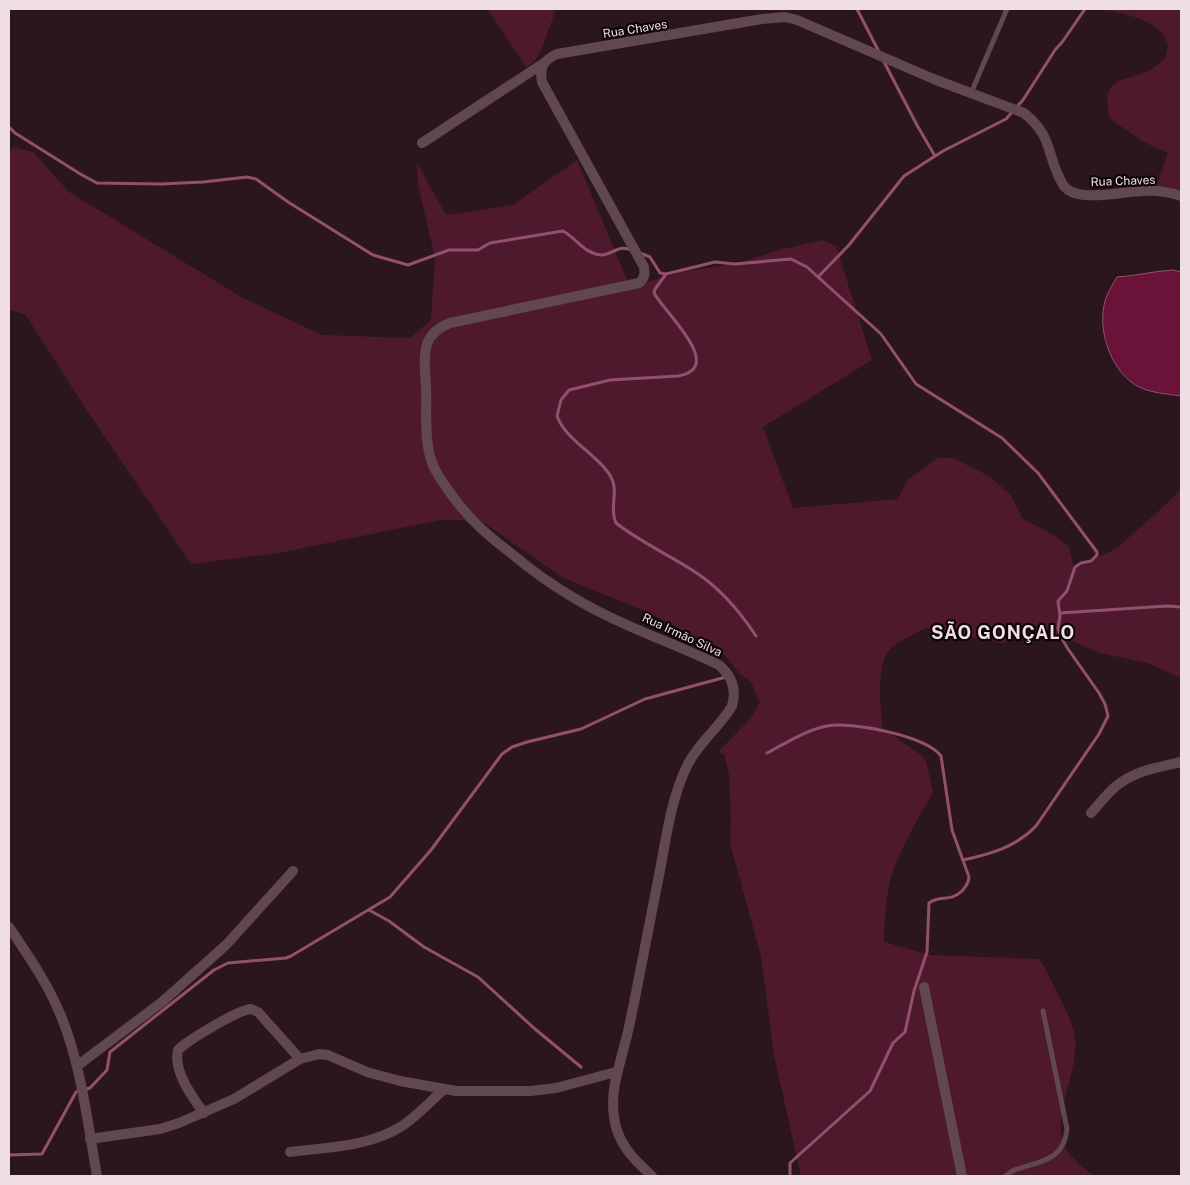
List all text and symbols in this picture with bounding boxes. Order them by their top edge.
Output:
street label: Rua Chaves [602,17,668,41]
street label: Rua Chaves [1090,173,1156,189]
street label: Rua Irmão Silva [640,610,724,660]
district label: SÃO GONÇALO [931,621,1075,643]

